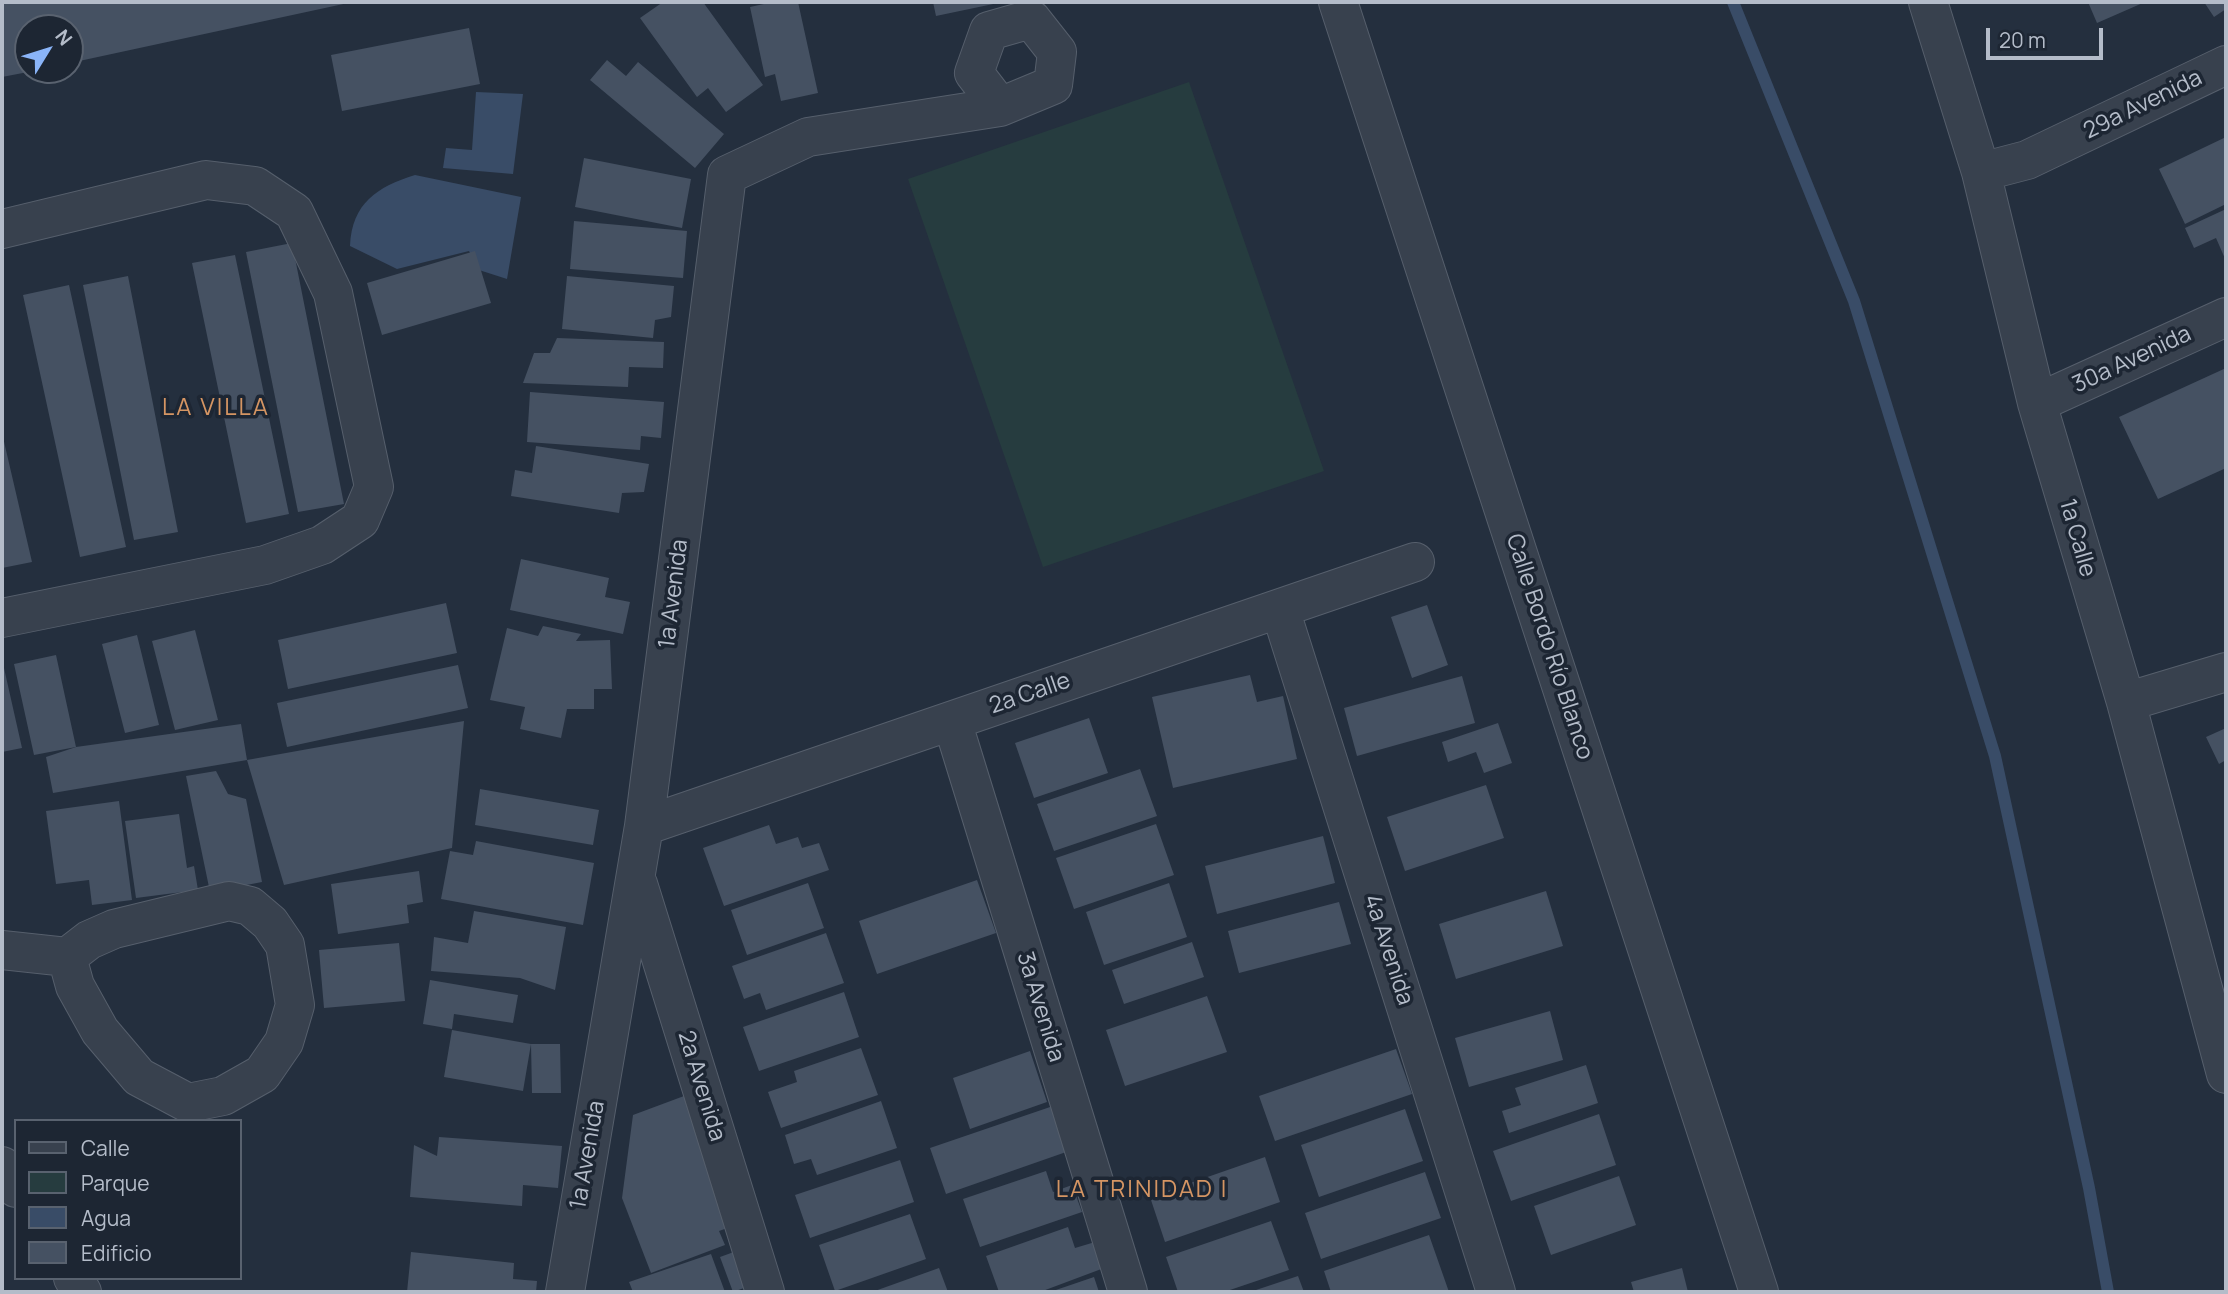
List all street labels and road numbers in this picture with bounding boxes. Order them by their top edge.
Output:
street label: 29a Avenida [2079,65,2207,145]
street label: 30a Avenida [2068,321,2196,399]
street label: 1a Calle [2053,496,2101,580]
street label: Calle Bordo Río Blanco [1499,531,1599,763]
street label: 1a Avenida [654,538,694,650]
street label: 2a Calle [986,667,1074,721]
street label: 4a Avenida [1357,891,1419,1009]
street label: 3a Avenida [1010,949,1070,1065]
street label: 2a Avenida [671,1028,731,1144]
street label: 1a Avenida [565,1099,611,1211]

